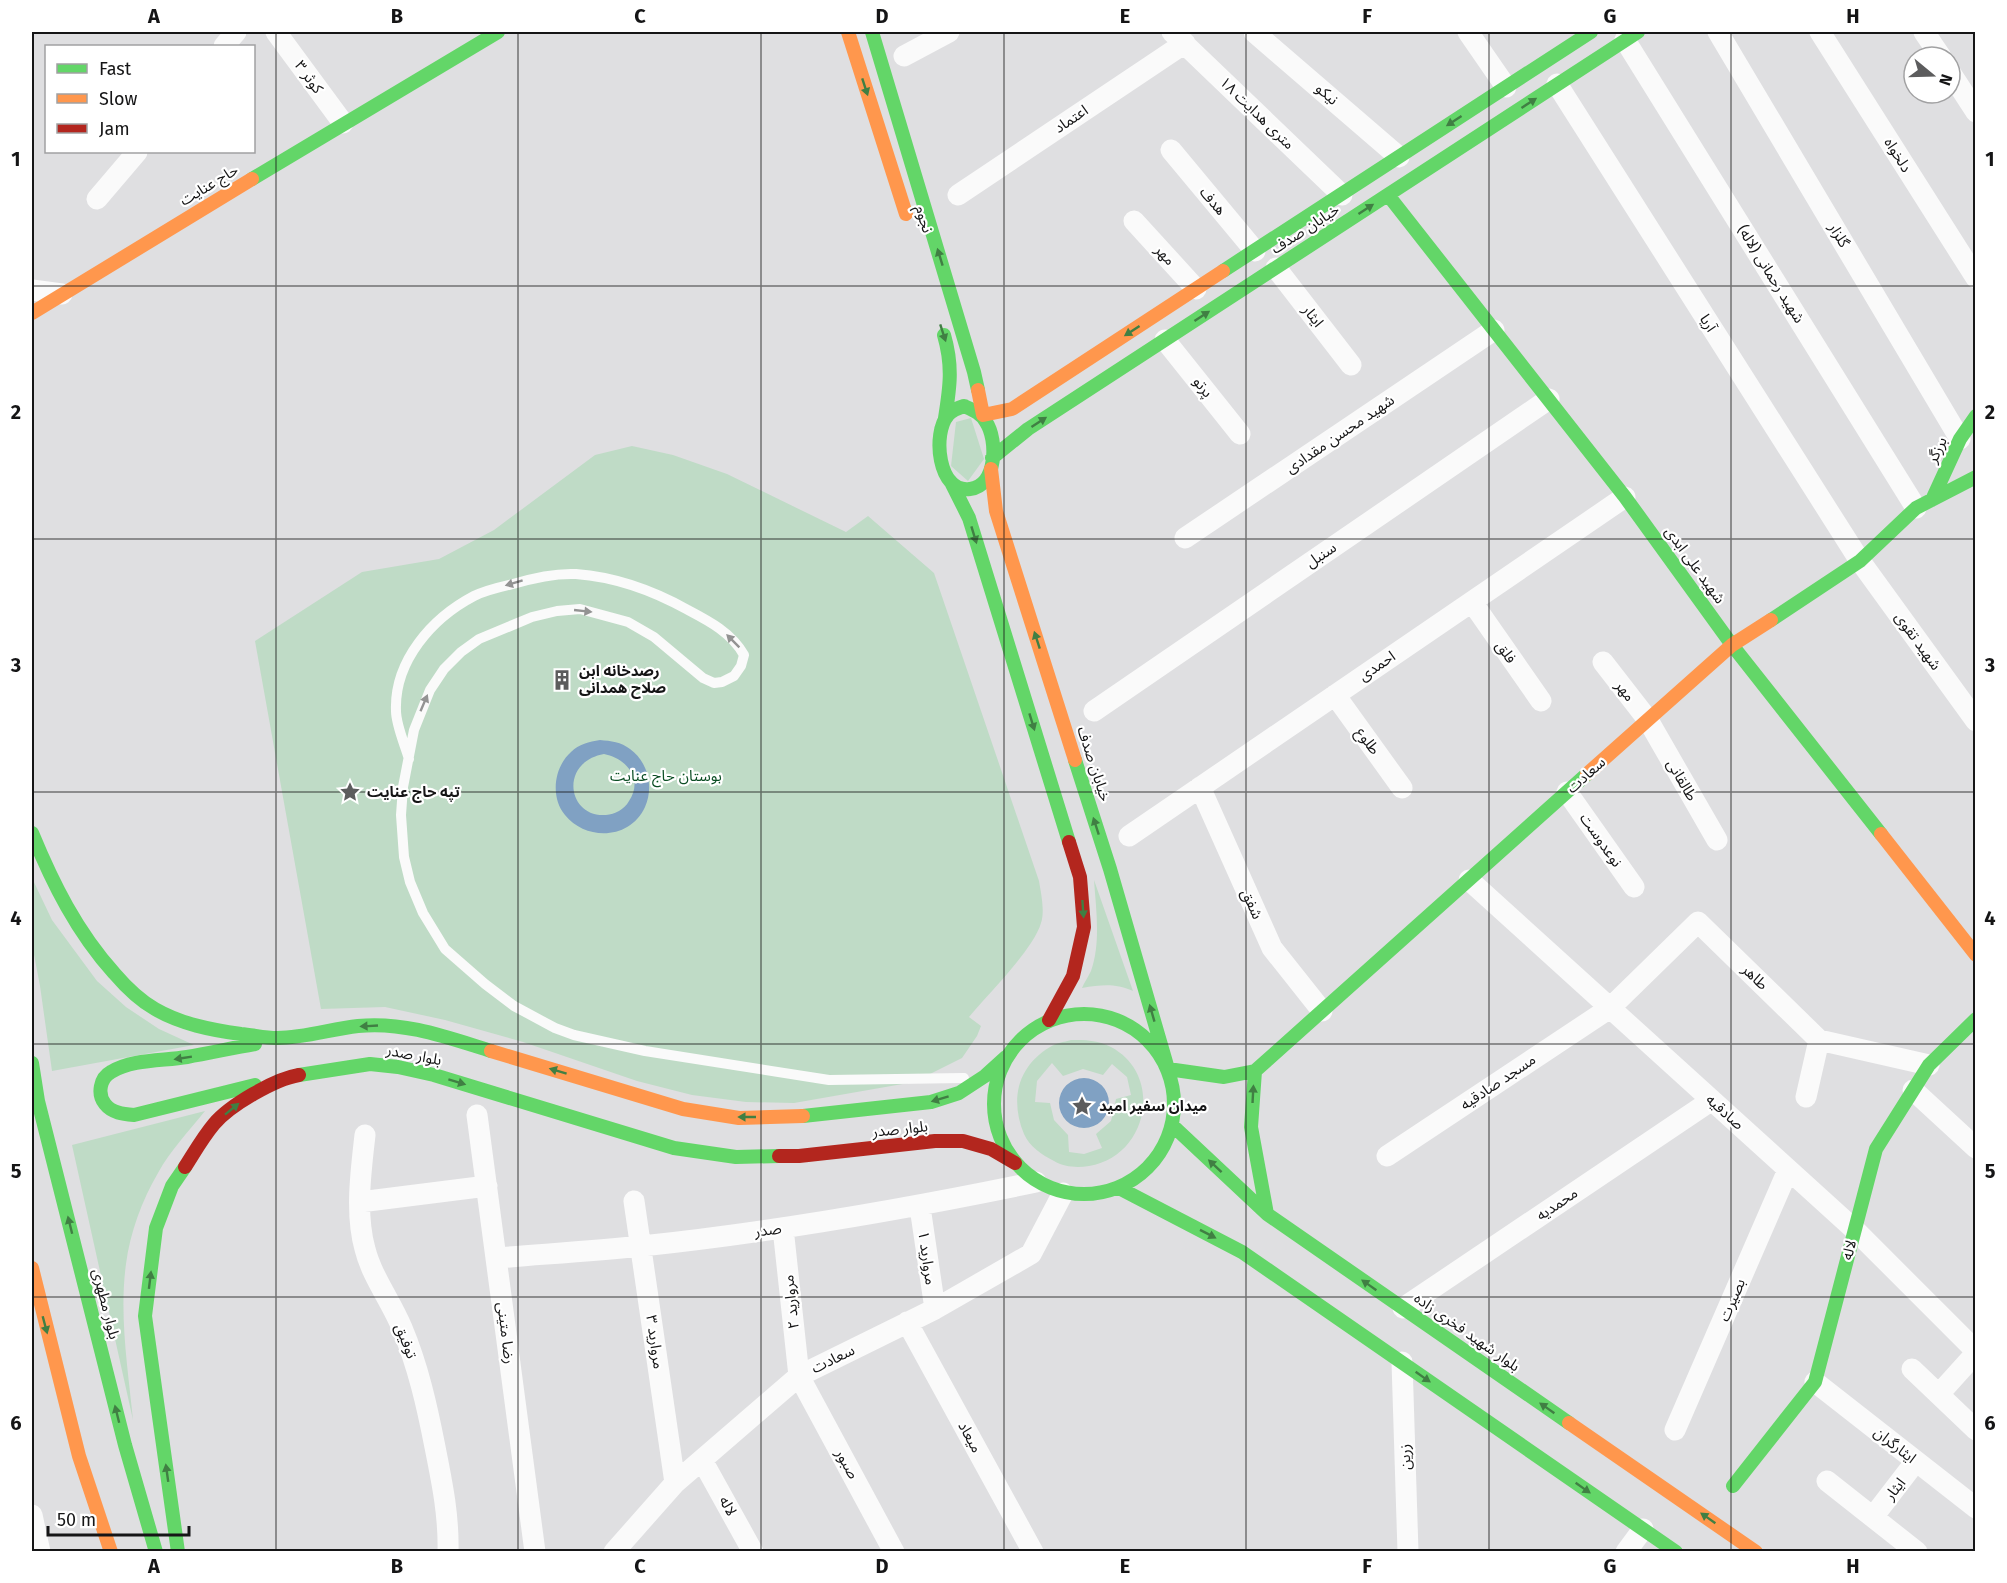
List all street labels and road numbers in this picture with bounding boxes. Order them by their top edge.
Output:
street label: کوثر ۳ [291,57,327,98]
street label: ۱۸ متری هدایت [1216,73,1298,153]
street label: نیکو [1312,79,1342,109]
street label: اعتماد [1051,101,1091,137]
street label: دلخواه [1880,134,1916,176]
street label: حاج عنایت [177,161,243,212]
street label: هدف [1196,183,1230,219]
street label: خیابان صدف [1268,200,1343,258]
street label: نجوم [909,203,937,236]
street label: گلزار [1824,219,1854,251]
street label: شهید رحمانی (لاله) [1734,222,1809,327]
street label: مهر [1150,240,1179,269]
street label: ایثار [1298,300,1327,331]
street label: آریا [1696,311,1721,336]
street label: پرتو [1188,373,1217,402]
street label: شهید محسن مقدادی [1282,391,1398,477]
street label: برزگر [1923,434,1951,467]
street label: شهید علی ابدی [1661,523,1729,607]
street label: سنبل [1302,538,1340,572]
street label: شهید تقوی [1891,608,1945,674]
street label: فلق [1491,637,1520,668]
street label: احمدی [1355,647,1399,685]
street label: مهر [1611,676,1639,705]
street label: خیابان صدف [1073,724,1115,804]
street label: طلوع [1350,724,1384,760]
street label: سعادت [1563,753,1609,797]
street label: طالقانی [1663,756,1701,804]
street label: نوعدوست [1576,810,1626,870]
street label: شفق [1236,886,1267,923]
street label: طاهر [1738,960,1772,994]
street label: بلوار صدر [384,1041,443,1069]
street label: مسجد صادقیه [1457,1050,1539,1114]
street label: صادقیه [1702,1090,1748,1134]
street label: بلوار صدر [870,1117,929,1141]
street label: محمدیه [1533,1184,1581,1224]
street label: صدر [752,1219,783,1241]
street label: مروارید ۱ [914,1230,940,1286]
street label: لاله [1838,1238,1860,1262]
street label: بلوار مطهری [89,1267,123,1341]
street label: مروارید ۲ [779,1274,803,1330]
street label: بصیرت [1715,1276,1749,1324]
street label: بلوار شهید فخری زاده [1411,1289,1523,1375]
street label: رضا متینی [493,1301,519,1365]
street label: مروارید ۳ [642,1314,668,1370]
street label: توفیق [390,1321,421,1361]
street label: سعادت [808,1341,858,1377]
street label: میعاد [954,1418,986,1456]
street label: ایثارگران [1870,1423,1920,1467]
street label: زرین [1396,1444,1414,1470]
street label: صبور [831,1445,862,1482]
street label: ایثار [1880,1474,1909,1505]
street label: لاله [715,1493,741,1519]

